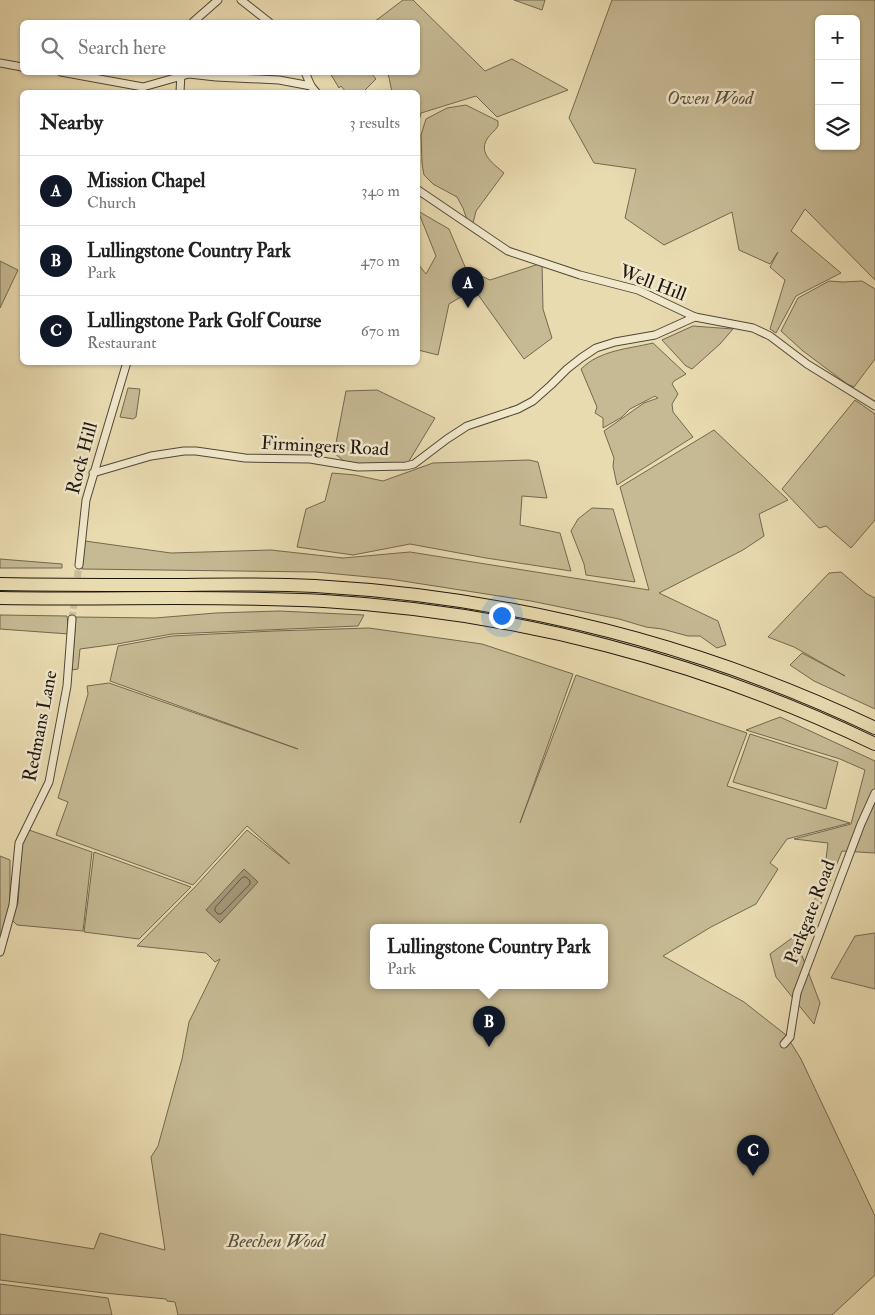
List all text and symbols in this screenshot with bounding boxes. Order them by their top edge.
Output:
map controls [815,15,860,150]
button: + [815,15,860,60]
search box [20,20,420,75]
icon: search [38,34,66,62]
text: Search here [78,36,166,60]
button: − [815,60,860,105]
park label: Owen Wood [667,86,754,110]
button: layers [815,105,860,150]
text: Nearby [40,109,103,136]
text: 3 results [349,113,400,133]
text: Mission Chapel [87,169,205,193]
text: A [51,181,61,201]
text: 340 m [361,181,400,201]
text: Church [87,193,136,213]
text: Lullingstone Country Park [87,239,291,263]
text: B [51,251,61,271]
text: 470 m [360,251,400,271]
street label: Well Hill [615,259,690,307]
text: Park [87,263,116,283]
pin: A [452,267,484,308]
text: Lullingstone Park Golf Course [87,309,321,333]
text: C [50,321,62,341]
text: 670 m [361,321,400,341]
text: Restaurant [87,333,156,353]
street label: Rock Hill [61,419,103,497]
street label: Firmingers Road [260,431,390,461]
your location [489,603,515,629]
street label: Redmans Lane [17,668,63,784]
street label: Parkgate Road [779,856,841,967]
popup [370,924,608,989]
text: Lullingstone Country Park [387,935,591,959]
text: Park [387,959,416,979]
pin: B [473,1006,505,1047]
pin: C [737,1135,769,1176]
park label: Beechen Wood [226,1229,326,1253]

